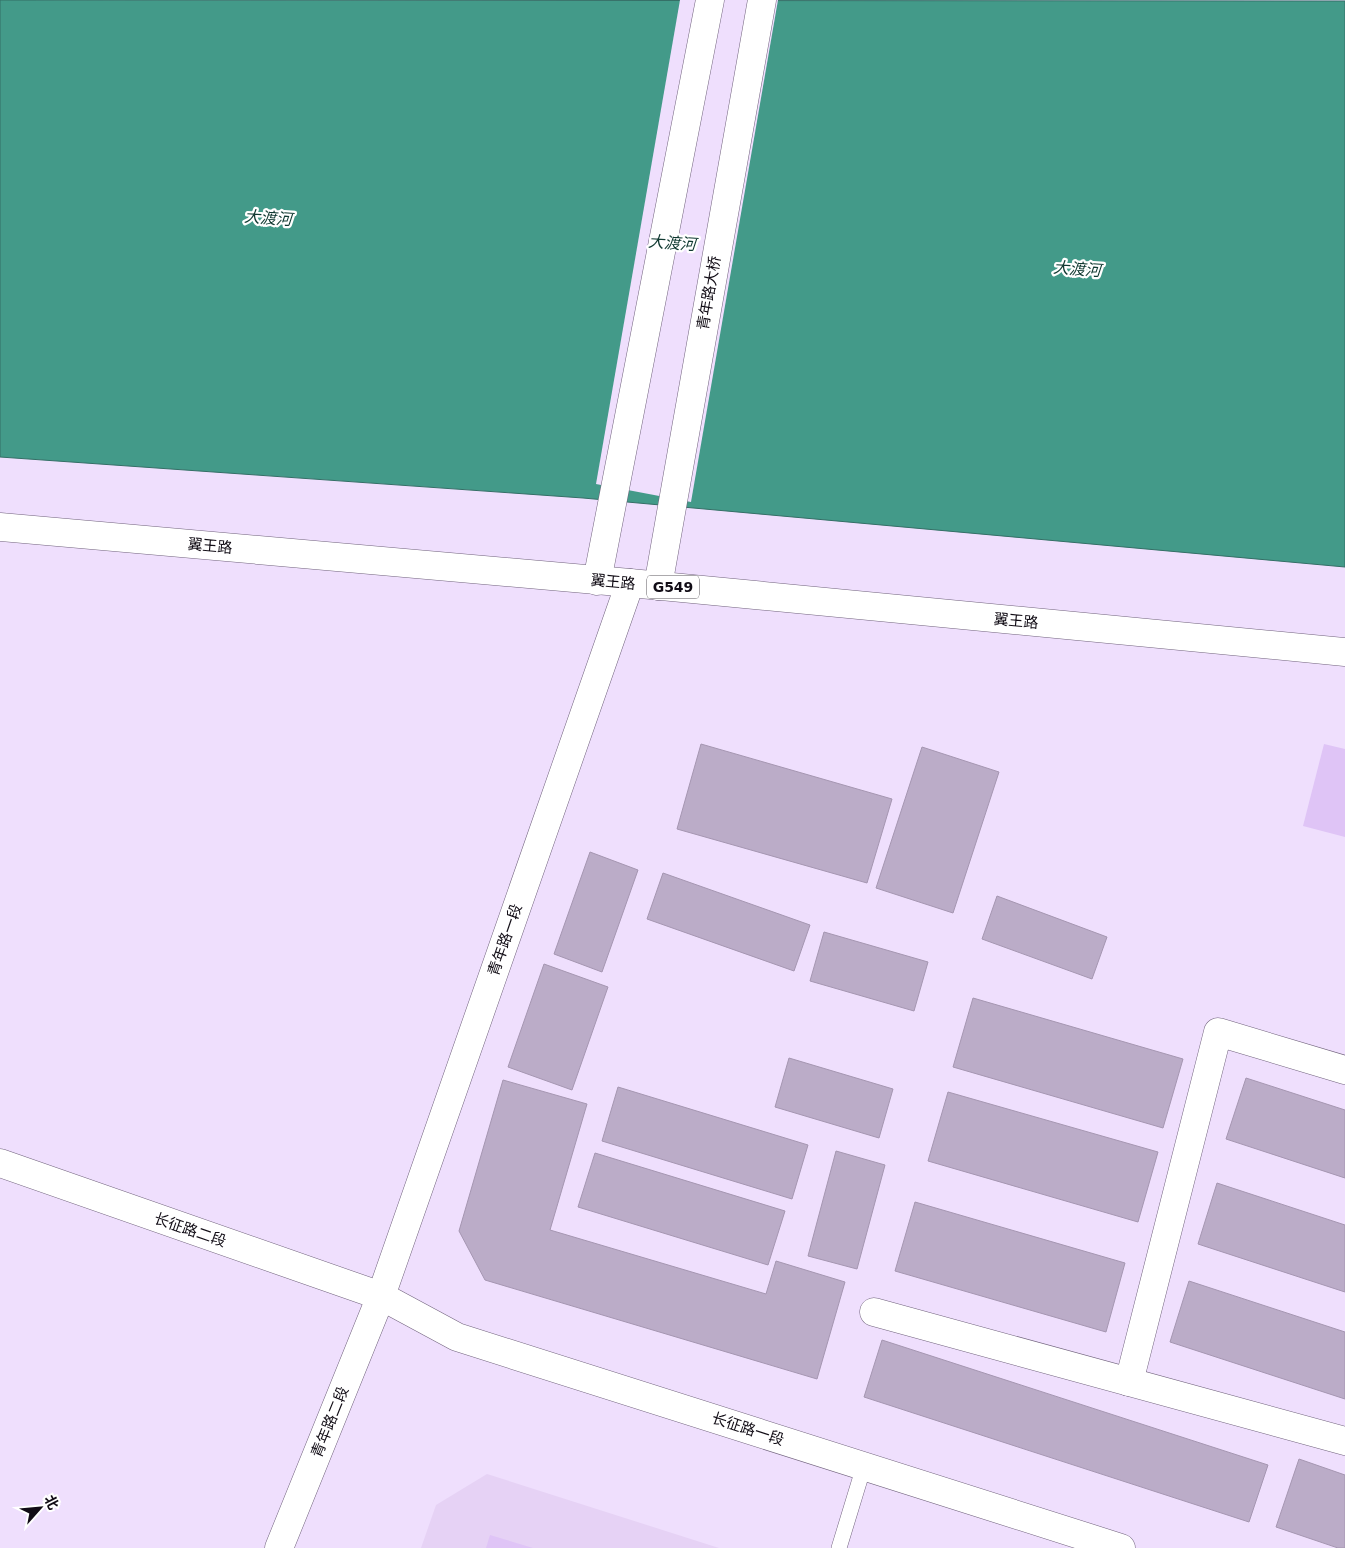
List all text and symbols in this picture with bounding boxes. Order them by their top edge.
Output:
water label: 大渡河 [243,207,296,229]
water label: 大渡河 [647,232,700,254]
street label: 青年路大桥 [694,254,724,332]
water label: 大渡河 [1052,258,1105,280]
street label: 翼王路 [187,535,233,557]
street label: 翼王路 [590,571,636,593]
road number: G549 [647,576,699,598]
street label: 翼王路 [993,610,1039,632]
street label: 青年路一段 [484,902,526,978]
street label: 长征路二段 [152,1209,228,1251]
street label: 青年路二段 [308,1384,352,1460]
street label: 长征路一段 [710,1409,786,1449]
north arrow [15,1483,65,1533]
text: 北 [41,1492,62,1512]

